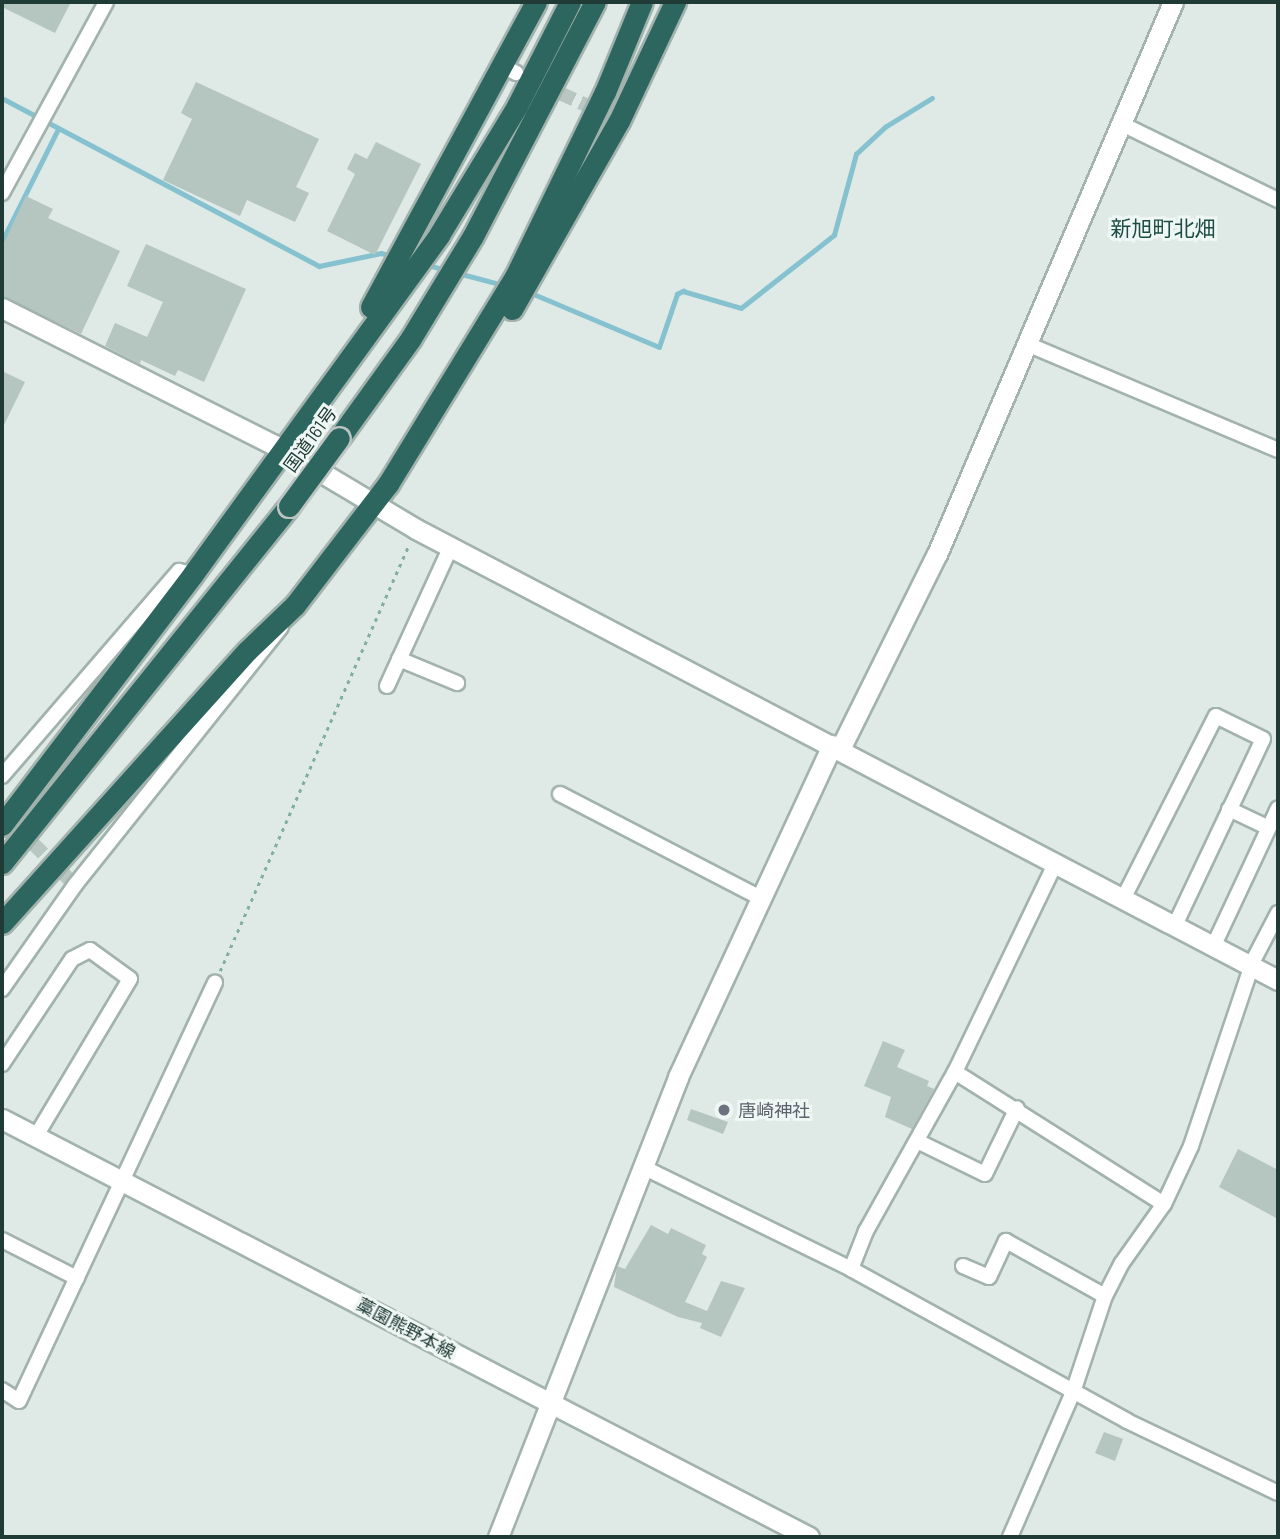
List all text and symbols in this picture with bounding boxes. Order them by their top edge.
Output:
district label: 新旭町北畑 [1111,215,1215,241]
street label: 国道161号 [279,402,341,476]
place label: 唐崎神社 [738,1099,810,1121]
marker: 唐崎神社 [716,1102,732,1118]
street label: 藁園熊野本線 [353,1293,459,1363]

